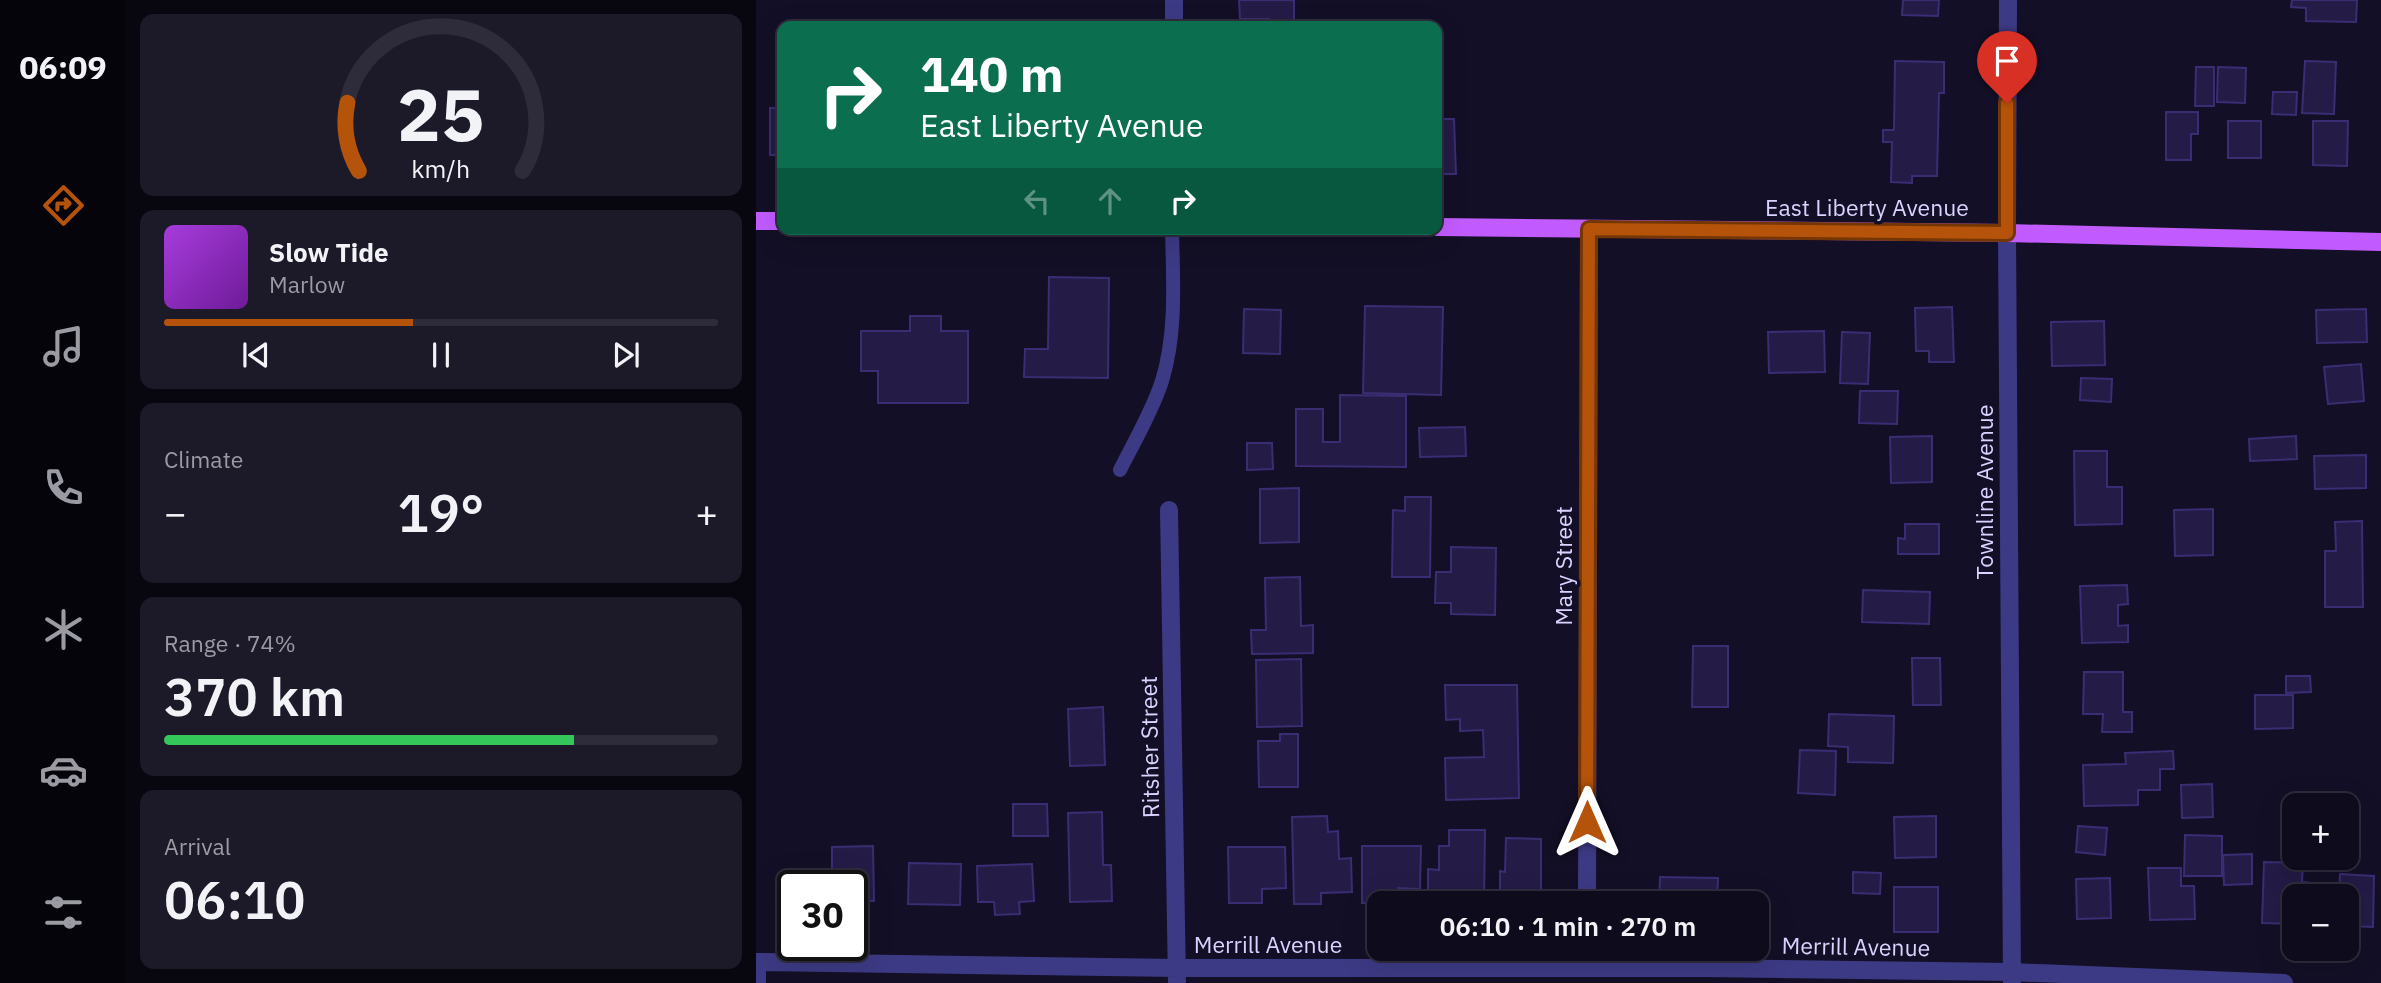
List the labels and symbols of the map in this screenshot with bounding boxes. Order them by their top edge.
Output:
pin [1977,31,2037,103]
street label: East Liberty Avenue [1765,192,1969,222]
street label: Townline Avenue [1969,404,1999,580]
street label: Mary Street [1548,506,1578,626]
street label: Ritsher Street [1133,676,1165,818]
position arrow [1550,785,1624,859]
speed limit sign: 30 [777,870,868,961]
street label: Merrill Avenue [1194,929,1342,959]
street label: Merrill Avenue [1781,930,1931,962]

